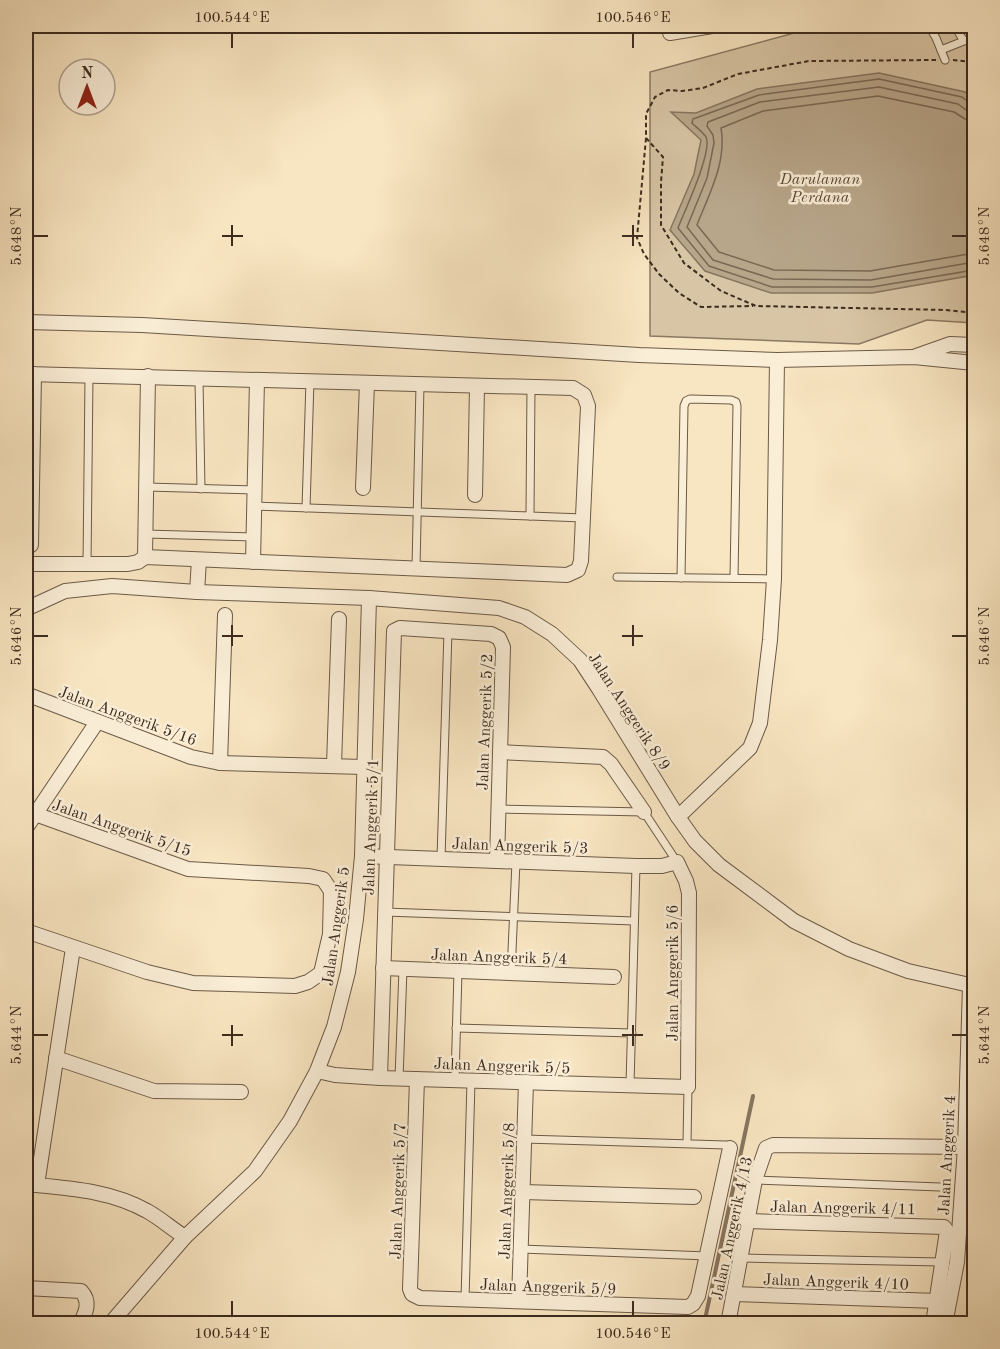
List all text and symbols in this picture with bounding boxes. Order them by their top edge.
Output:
text: 100.544°E [194,11,270,26]
text: 100.546°E [595,11,671,26]
north arrow [57,57,117,117]
text: N [81,66,94,82]
park label: Darulaman Perdana [779,172,860,206]
text: 5.648°N [10,206,25,266]
text: 5.648°N [978,206,993,266]
text: 5.646°N [10,606,25,666]
text: 5.646°N [978,606,993,666]
street label: Jalan Anggerik 8/9 [584,650,672,774]
street label: Jalan Anggerik 5/2 [476,653,496,791]
street label: Jalan Anggerik 5/16 [56,684,199,749]
street label: Jalan Anggerik 5/1 [362,758,382,896]
street label: Jalan Anggerik 5/15 [50,798,193,860]
street label: Jalan Anggerik 5/3 [451,837,589,857]
street label: Jalan Anggerik 5 [321,866,353,987]
street label: Jalan Anggerik 5/6 [666,905,682,1041]
street label: Jalan Anggerik 5/4 [430,948,568,968]
text: 5.644°N [10,1005,25,1065]
text: 5.644°N [978,1005,993,1065]
street label: Jalan Anggerik 5/5 [433,1057,571,1077]
street label: Jalan Anggerik 4 [937,1095,959,1216]
street label: Jalan Anggerik 5/7 [389,1122,409,1260]
street label: Jalan Anggerik 5/8 [498,1122,518,1260]
street label: Jalan Anggerik 4/13 [710,1155,756,1302]
street label: Jalan Anggerik 4/11 [770,1200,916,1218]
street label: Jalan Anggerik 4/10 [763,1272,909,1294]
street label: Jalan Anggerik 5/9 [479,1278,617,1298]
text: 100.544°E [194,1327,270,1342]
text: 100.546°E [595,1327,671,1342]

